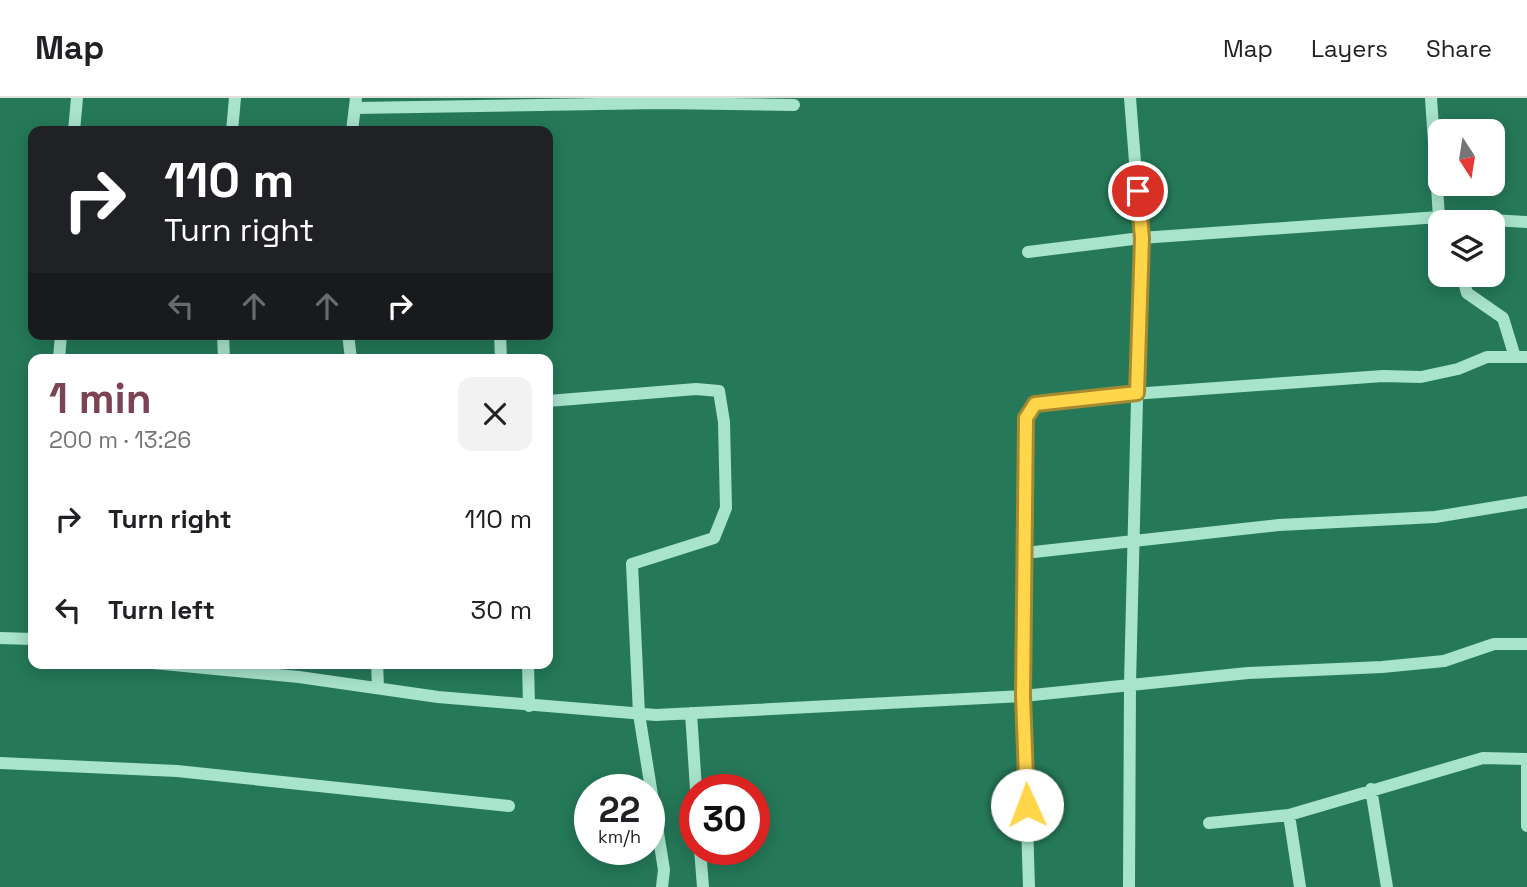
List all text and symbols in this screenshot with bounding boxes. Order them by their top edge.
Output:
text: Map [35,27,104,69]
text: Map [1223,33,1273,64]
text: Layers [1311,33,1388,64]
text: Share [1426,33,1492,64]
north arrow [1428,119,1505,196]
map controls [1428,119,1505,287]
text: 110 m [164,149,294,211]
icon: right [49,154,140,245]
pin [1108,161,1168,221]
icon: arrive [1119,172,1157,210]
text: Turn right [164,210,314,250]
button: layers [1428,210,1505,287]
icon: left [162,287,200,325]
icon: ahead [235,287,273,325]
icon: ahead [308,287,346,325]
icon: right [381,287,419,325]
text: 1 min [49,372,152,425]
button: close [458,377,532,451]
text: 200 m · 13:26 [49,425,191,455]
icon: right [49,500,87,538]
text: Turn right [108,502,232,536]
text: 110 m [465,502,532,536]
icon: left [49,591,87,629]
text: Turn left [108,593,215,627]
text: 30 m [471,593,532,627]
position arrow [990,768,1064,842]
speed limit sign: 30 [679,774,770,865]
text: 22 [599,788,640,832]
text: km/h [598,825,641,848]

